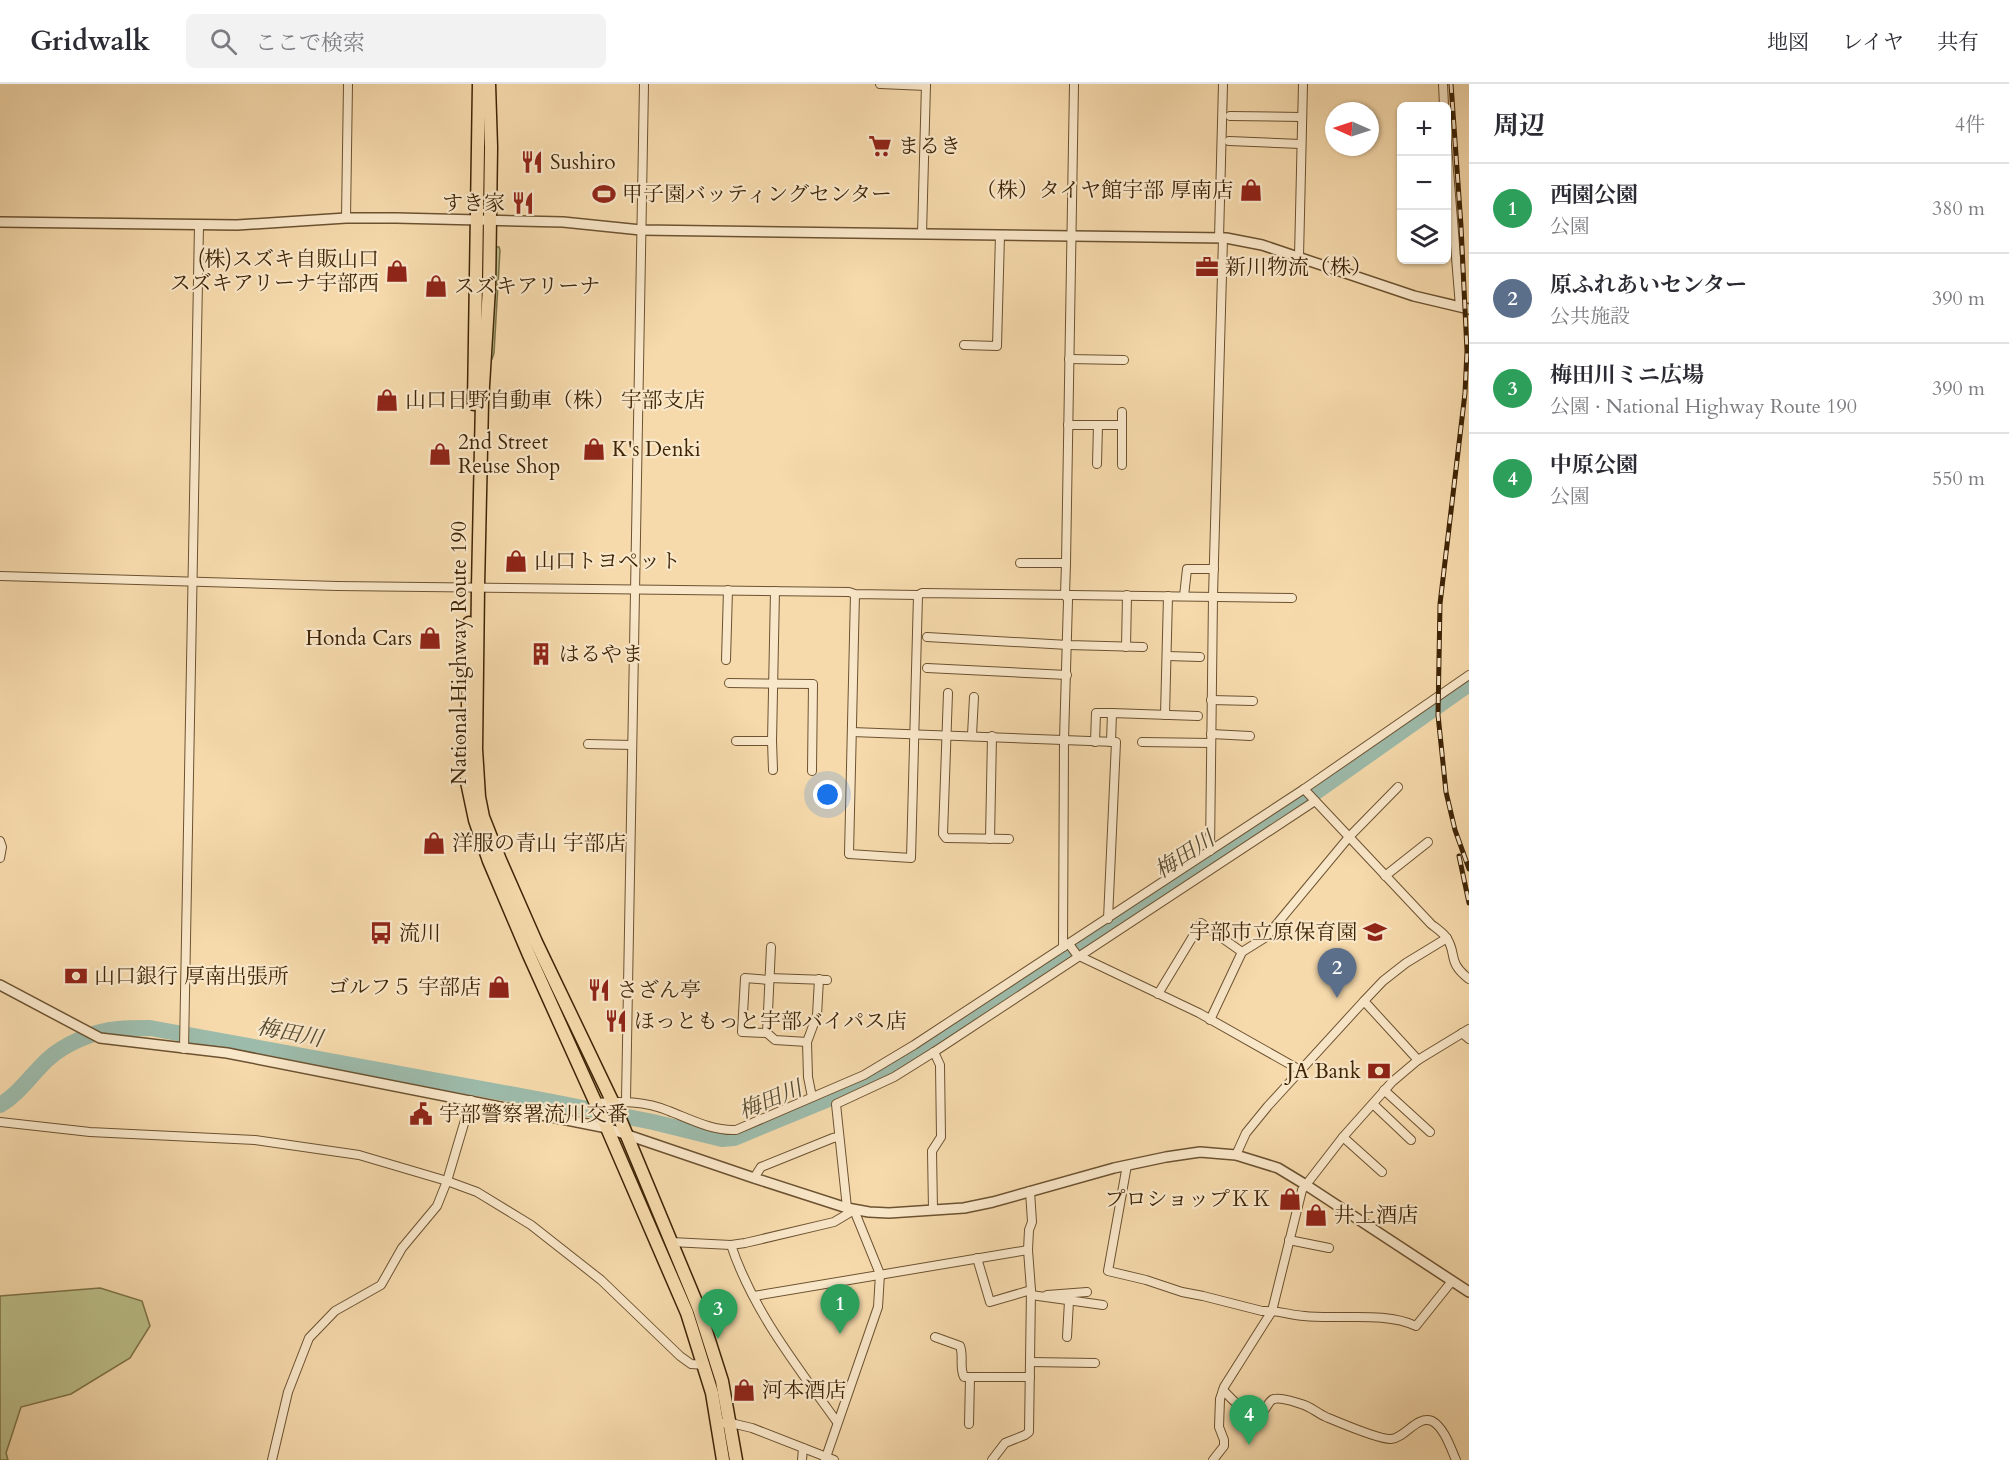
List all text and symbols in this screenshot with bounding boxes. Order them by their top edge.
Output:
search box [186,14,606,68]
text: Gridwalk [30,22,150,60]
icon: search [207,25,240,58]
text: ここで検索 [255,28,365,58]
text: 地図 [1767,28,1809,57]
text: レイヤ [1842,28,1904,57]
text: 共有 [1937,28,1979,57]
north arrow [1325,102,1379,156]
map controls [1397,102,1451,264]
button: + [1397,102,1451,156]
text: 周辺 [1493,108,1545,143]
text: 4件 [1955,111,1985,138]
place label: まるき [898,132,961,161]
supermarket icon: まるき [867,133,893,159]
place label: Sushiro [550,148,616,177]
restaurant icon: Sushiro [519,149,545,175]
button: − [1397,156,1451,210]
place label: （株）タイヤ館宇部 厚南店 [976,176,1233,205]
shop icon: （株）タイヤ館宇部 厚南店 [1238,177,1264,203]
place label: 甲子園バッティングセンター [622,180,892,209]
text: 西園公園 [1550,180,1638,210]
sports icon: 甲子園バッティングセンター [591,181,617,207]
place label: すき家 [442,189,505,218]
restaurant icon: すき家 [510,190,536,216]
text: 1 [1507,195,1518,222]
text: 380 m [1932,195,1985,222]
button: layers [1397,210,1451,264]
text: 公園 [1550,213,1590,240]
place label: (株)スズキ自販山口 スズキアリーナ宇部西 [170,245,379,298]
place label: 新川物流（株） [1225,253,1372,282]
office icon: 新川物流（株） [1194,254,1220,280]
shop icon: (株)スズキ自販山口 スズキアリーナ宇部西 [384,258,410,284]
text: 原ふれあいセンター [1550,270,1747,300]
place label: スズキアリーナ [454,272,600,301]
shop icon: スズキアリーナ [423,273,449,299]
text: 2 [1507,285,1518,312]
text: 390 m [1932,285,1985,312]
text: 公共施設 [1550,303,1630,330]
text: 梅田川ミニ広場 [1550,360,1704,390]
text: 3 [1507,375,1518,402]
text: 390 m [1932,375,1985,402]
place label: 山口日野自動車（株） 宇部支店 [405,386,705,415]
shop icon: 山口日野自動車（株） 宇部支店 [374,387,400,413]
text: 公園 · National Highway Route 190 [1550,393,1857,420]
place label: 2nd Street Reuse Shop [458,428,560,481]
place label: K's Denki [612,435,701,464]
shop icon: K's Denki [581,436,607,462]
shop icon: 2nd Street Reuse Shop [427,441,453,467]
text: 中原公園 [1550,450,1638,480]
text: 4 [1507,465,1518,492]
text: 550 m [1932,465,1985,492]
text: 公園 [1550,483,1590,510]
street label: National Highway Route 190 [445,521,474,785]
place label: 山口トヨペット [534,547,681,576]
shop icon: 山口トヨペット [503,548,529,574]
place label: Honda Cars [305,624,412,653]
shop icon: Honda Cars [417,625,443,651]
place label: はるやま [559,640,643,669]
building icon: はるやま [528,641,554,667]
your location [813,780,842,809]
water label: 梅田川 [1149,823,1222,885]
place label: 洋服の青山 宇部店 [452,829,626,858]
shop icon: 洋服の青山 宇部店 [421,830,447,856]
place label: 宇部市立原保育園 [1189,918,1357,947]
place label: 流川 [399,919,441,948]
school or university icon: 宇部市立原保育園 [1362,919,1388,945]
bus stop icon: 流川 [368,920,394,946]
pin: 2 [1318,948,1356,998]
place label: 山口銀行 厚南出張所 [94,962,289,991]
bank icon: 山口銀行 厚南出張所 [63,963,89,989]
place label: ゴルフ５ 宇部店 [328,973,481,1002]
shop icon: ゴルフ５ 宇部店 [486,974,512,1000]
place label: さざん亭 [617,976,701,1005]
restaurant icon: さざん亭 [586,977,612,1003]
place label: ほっともっと宇部バイパス店 [634,1007,907,1036]
restaurant icon: ほっともっと宇部バイパス店 [603,1008,629,1034]
water label: 梅田川 [255,1012,327,1054]
place label: JA Bank [1284,1057,1362,1086]
bank icon: JA Bank [1366,1058,1392,1084]
water label: 梅田川 [734,1073,808,1126]
place label: 宇部警察署流川交番 [439,1100,628,1129]
public building icon: 宇部警察署流川交番 [408,1101,434,1127]
place label: プロショップＫＫ [1104,1185,1272,1214]
shop icon: プロショップＫＫ [1277,1186,1303,1212]
place label: 井上酒店 [1334,1201,1418,1230]
shop icon: 井上酒店 [1303,1202,1329,1228]
pin: 1 [820,1284,860,1334]
pin: 3 [698,1290,738,1339]
place label: 河本酒店 [762,1376,846,1405]
shop icon: 河本酒店 [731,1377,757,1403]
pin: 4 [1230,1396,1268,1445]

